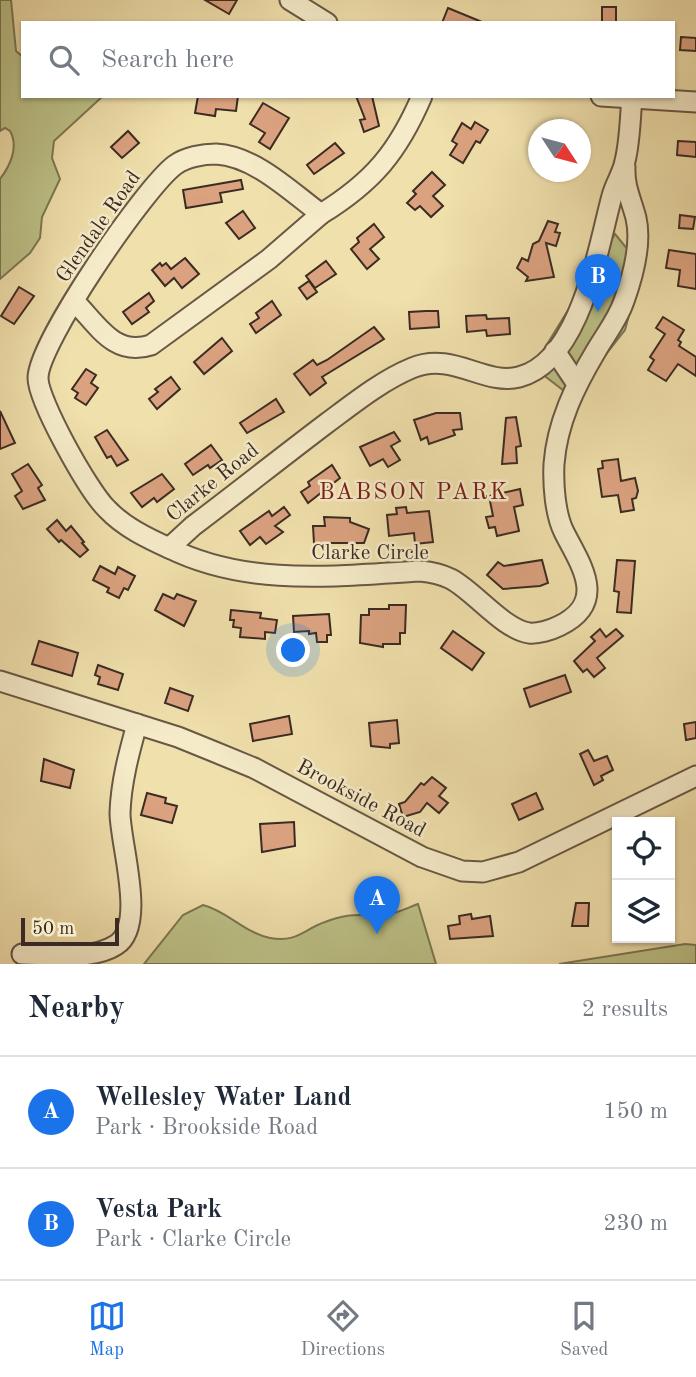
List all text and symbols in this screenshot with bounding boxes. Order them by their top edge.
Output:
search box [21,21,675,98]
icon: search [45,41,83,79]
text: Search here [101,47,234,73]
north arrow [528,119,591,182]
street label: Glendale Road [53,167,145,287]
pin: B [575,254,621,312]
street label: Clarke Road [163,440,263,526]
district label: BABSON PARK [319,481,509,504]
street label: Clarke Circle [311,543,429,564]
your location [276,633,310,667]
street label: Brookside Road [293,756,429,842]
map controls [612,817,675,943]
button: locate [612,817,675,880]
pin: A [354,876,400,934]
button: layers [612,880,675,943]
scale bar [21,915,119,947]
text: 50 m [32,920,74,939]
text: Nearby [28,994,125,1024]
text: 2 results [582,998,668,1021]
text: Wellesley Water Land [95,1085,351,1111]
text: A [42,1100,60,1123]
text: 150 m [603,1100,668,1123]
text: Park · Brookside Road [95,1116,318,1139]
text: Vesta Park [95,1197,222,1223]
text: B [43,1212,59,1235]
text: 230 m [603,1212,668,1235]
text: Park · Clarke Circle [95,1228,291,1251]
tab: Map [88,1297,126,1362]
tab: Directions [301,1297,385,1362]
tab: Saved [560,1297,608,1362]

